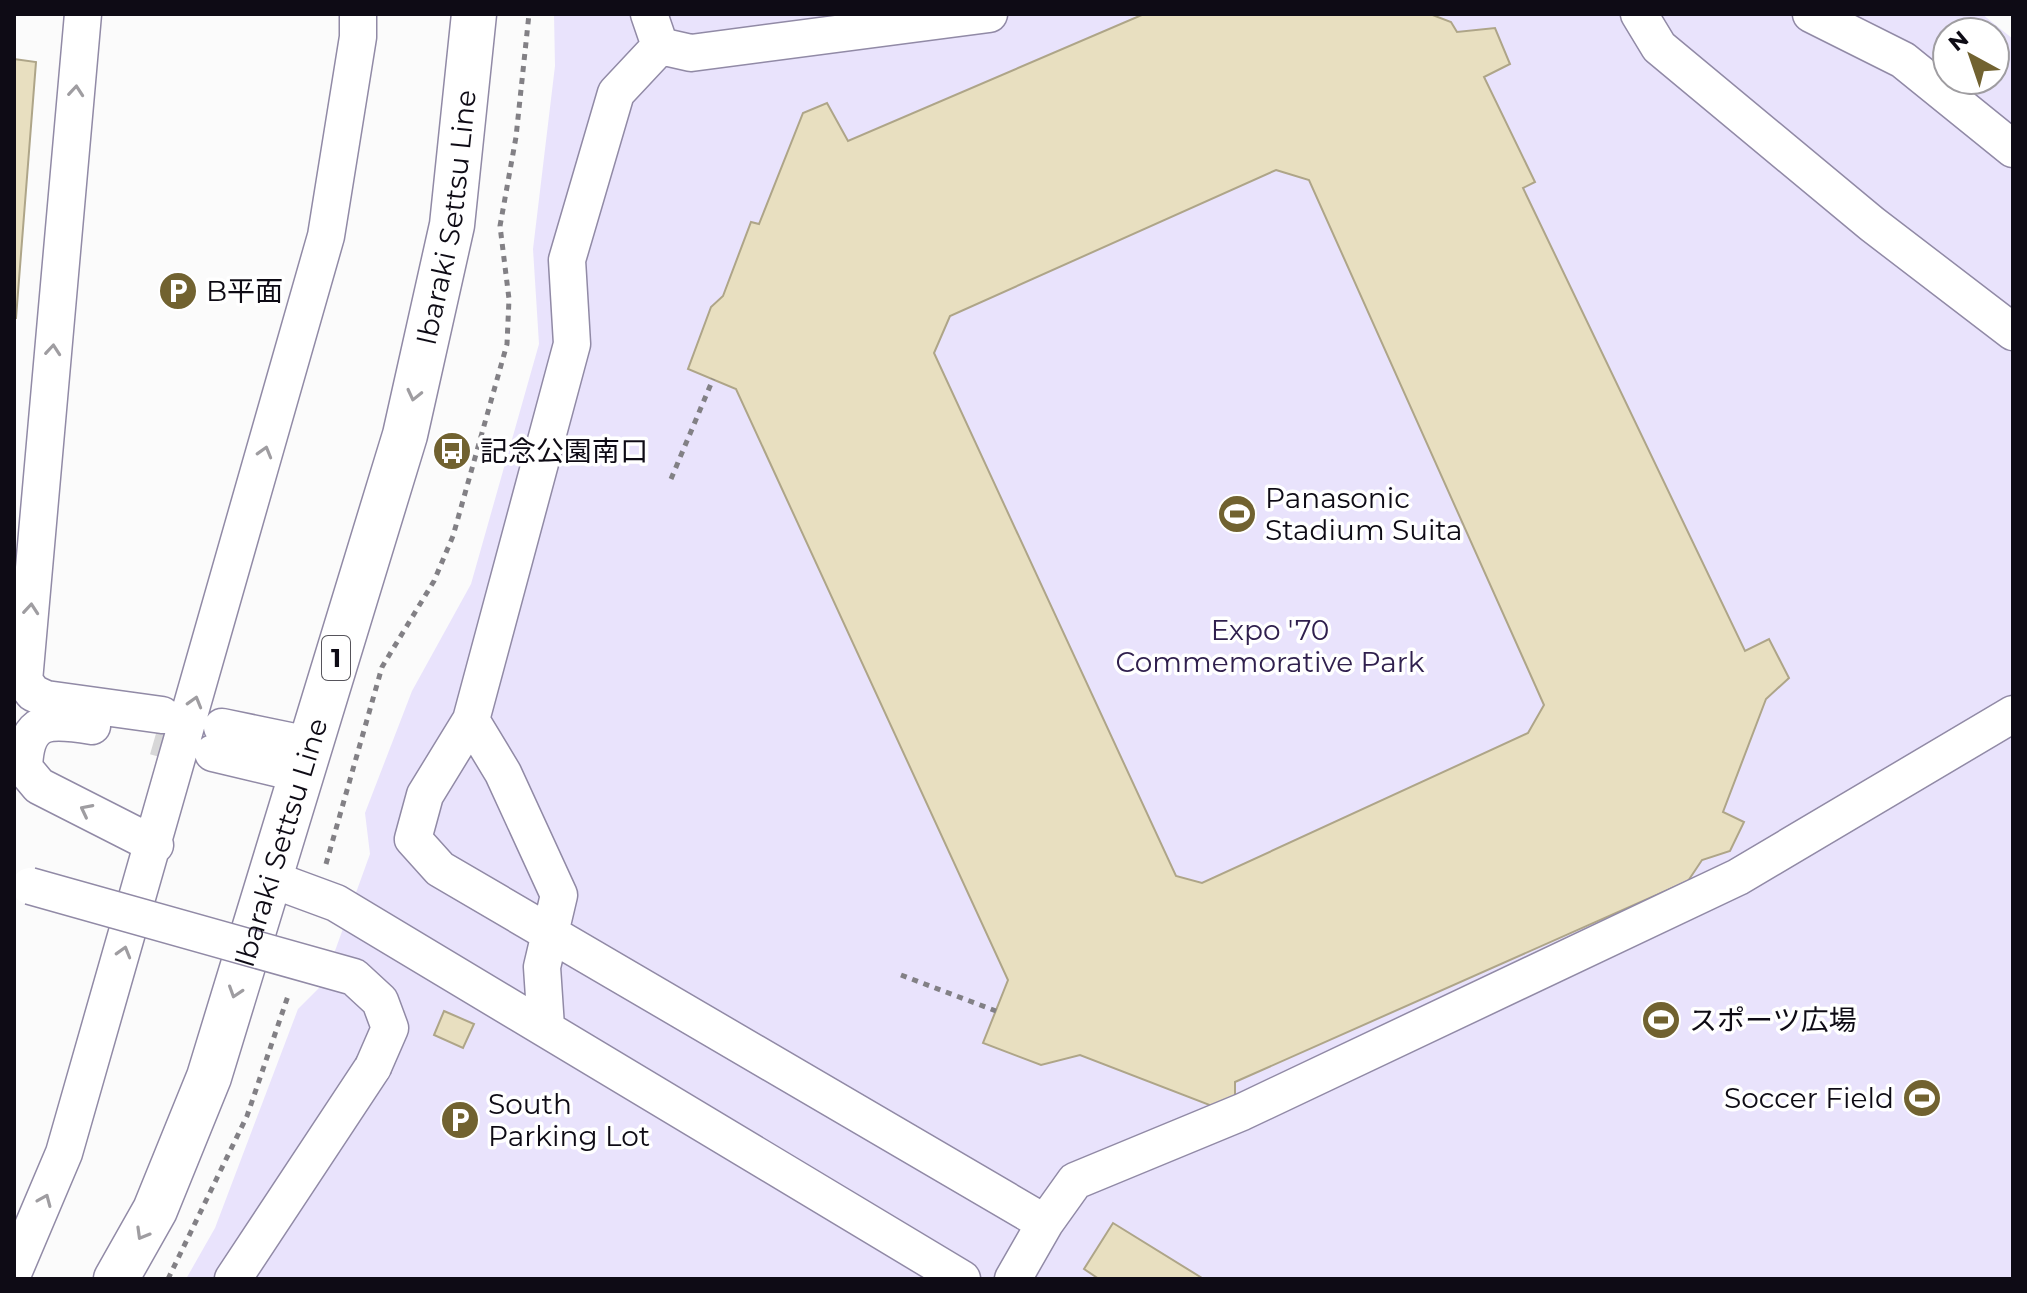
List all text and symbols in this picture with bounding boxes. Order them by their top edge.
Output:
north arrow [1931,16,2011,96]
text: N [1943,25,1974,57]
one-way arrow [67,84,84,97]
street label: Ibaraki Settsu Line [409,88,483,348]
parking icon: B平面 [157,270,199,312]
place label: B平面 [206,274,283,308]
one-way arrow [45,343,62,356]
one-way arrow [407,387,424,401]
bus stop icon: 記念公園南口 [431,430,473,472]
place label: 記念公園南口 [480,434,648,468]
one-way arrow [256,445,273,459]
place label: Panasonic Stadium Suita [1265,481,1463,547]
sports icon: Panasonic Stadium Suita [1216,493,1258,535]
one-way arrow [22,602,39,615]
park label: Expo '70 Commemorative Park [1116,613,1425,679]
road number: 1 [322,636,350,680]
one-way arrow [186,696,202,710]
street label: Ibaraki Settsu Line [227,714,335,971]
one-way arrow [79,804,94,819]
one-way arrow [115,946,131,960]
one-way arrow [229,985,245,999]
sports icon: スポーツ広場 [1640,999,1682,1041]
place label: スポーツ広場 [1689,1003,1856,1037]
sports icon: Soccer Field [1901,1077,1943,1119]
place label: Soccer Field [1724,1081,1894,1115]
place label: South Parking Lot [488,1087,650,1153]
parking icon: South Parking Lot [439,1099,481,1141]
one-way arrow [35,1193,51,1208]
one-way arrow [136,1226,151,1240]

